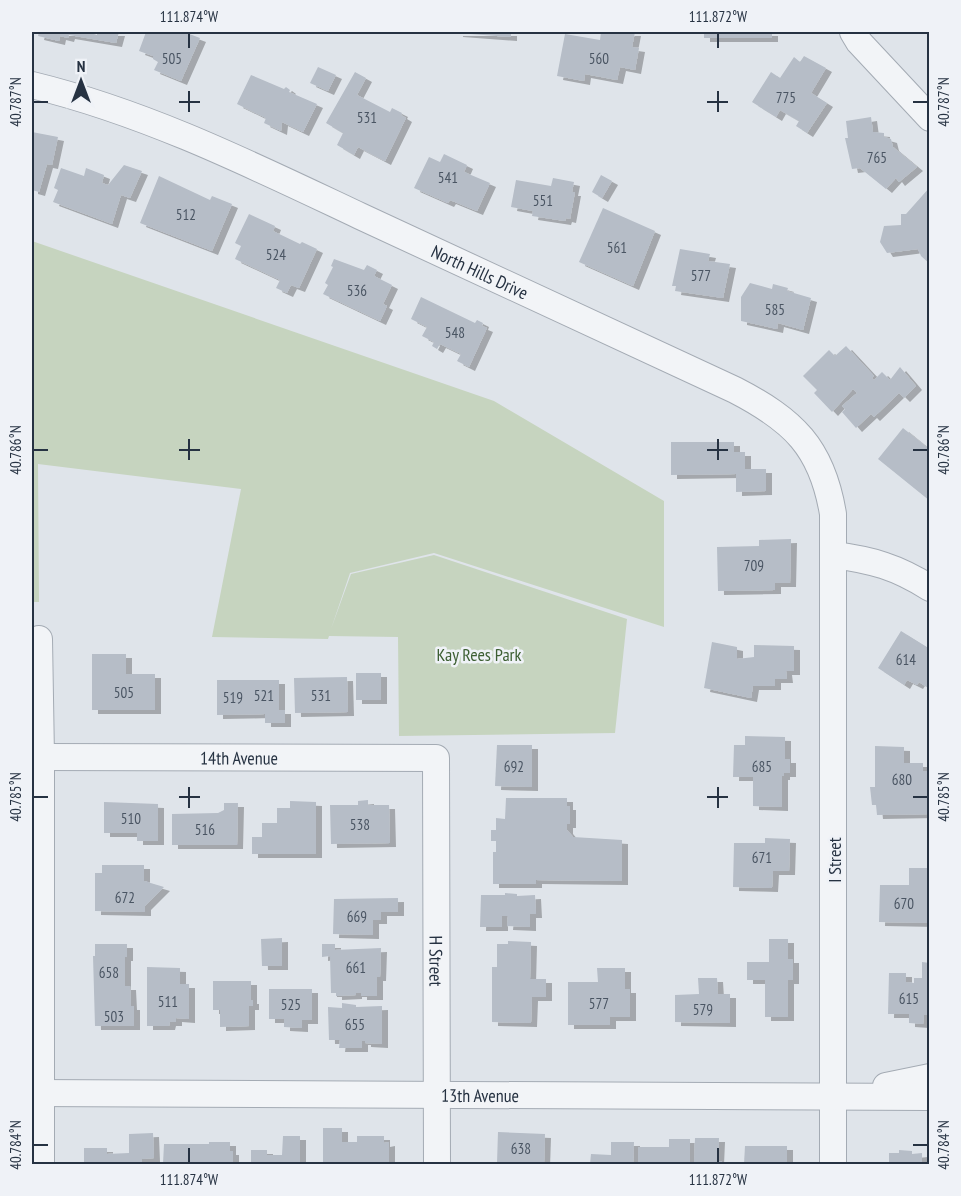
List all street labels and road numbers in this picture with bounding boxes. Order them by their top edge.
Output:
street label: North Hills Drive [428,239,532,304]
street label: 14th Avenue [200,746,278,769]
street label: I Street [823,837,846,883]
street label: H Street [425,936,448,986]
street label: 13th Avenue [441,1083,519,1107]

